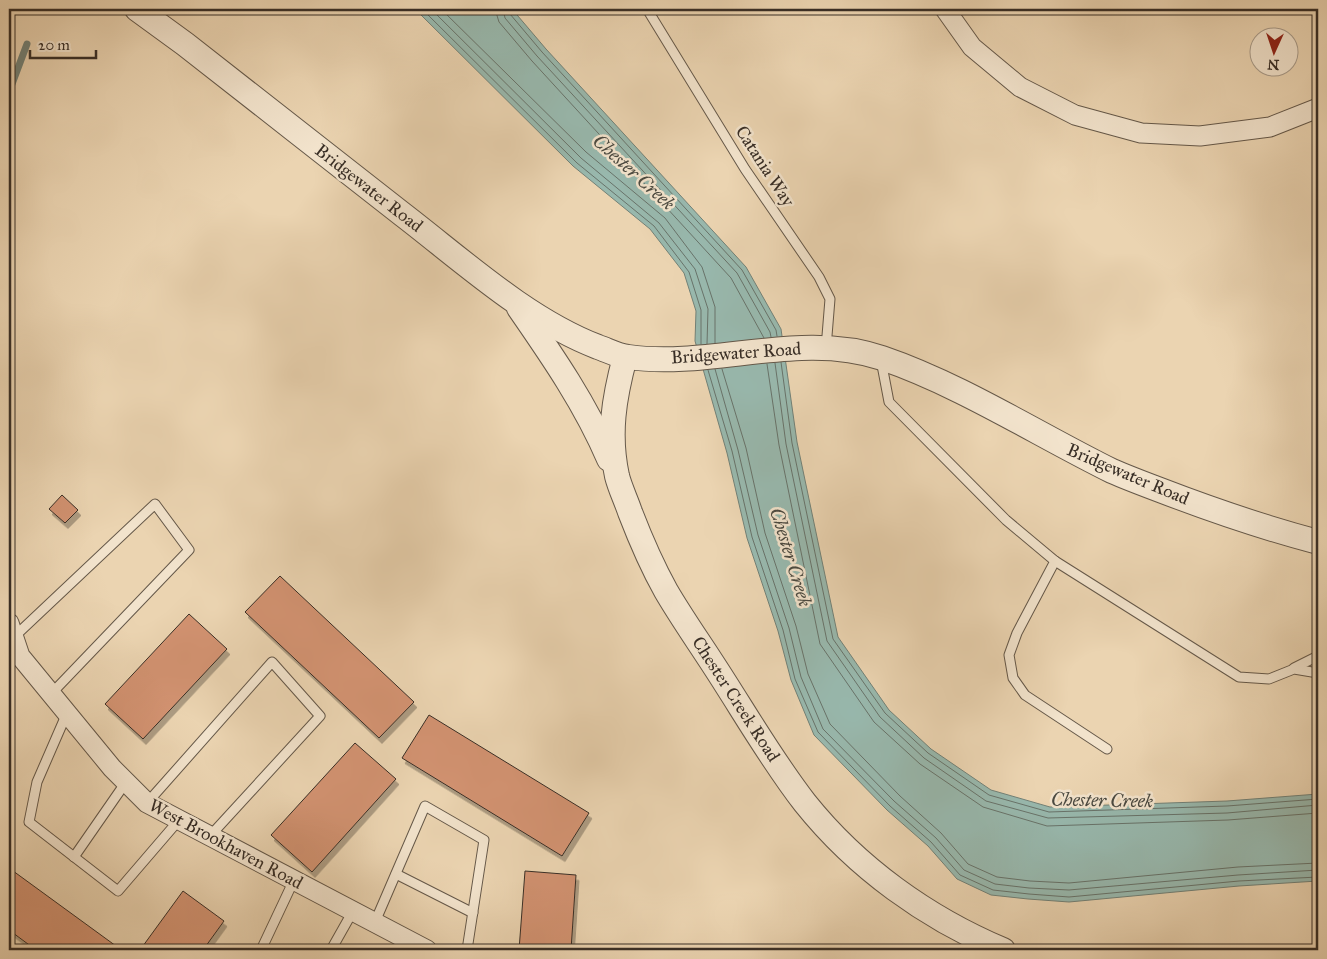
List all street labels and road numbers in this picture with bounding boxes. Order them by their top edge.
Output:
street label: Catania Way [731,121,800,211]
street label: Bridgewater Road [310,139,427,238]
street label: Bridgewater Road [670,337,802,370]
street label: Bridgewater Road [1063,438,1192,511]
street label: Chester Creek Road [687,632,785,766]
street label: West Brookhaven Road [145,794,307,894]

